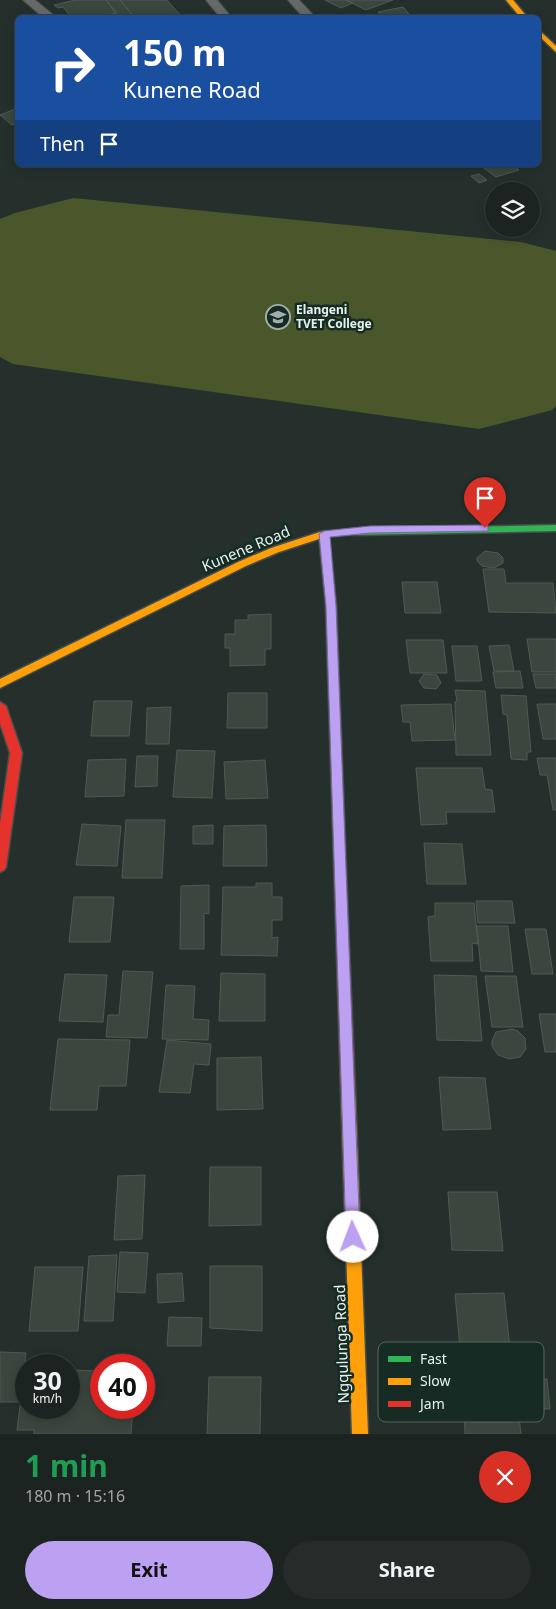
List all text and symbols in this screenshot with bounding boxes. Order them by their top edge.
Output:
text: 150 m [123,29,226,76]
icon: right [40,35,105,100]
text: Kunene Road [123,74,261,104]
icon: arrive [95,130,123,158]
text: Then [40,131,85,157]
map controls [485,182,540,237]
button: layers [485,182,540,237]
place label: Elangeni TVET College [296,301,372,332]
school or university icon: Elangeni TVET College [265,304,291,330]
pin [464,477,506,528]
icon: arrive [471,484,499,512]
street label: Kunene Road [198,521,293,576]
position arrow [326,1210,378,1262]
street label: Ngqulunga Road [329,1284,353,1404]
legend [378,1342,544,1422]
text: Fast [420,1349,447,1368]
speed limit sign: 40 [90,1354,155,1419]
text: 30 [33,1363,62,1397]
text: Slow [420,1371,451,1390]
text: km/h [33,1390,62,1407]
text: Jam [418,1394,445,1413]
text: 1 min [25,1445,108,1486]
button: close [479,1451,531,1503]
text: 180 m · 15:16 [25,1485,125,1507]
button: Exit [25,1541,273,1599]
button: Share [283,1541,531,1599]

